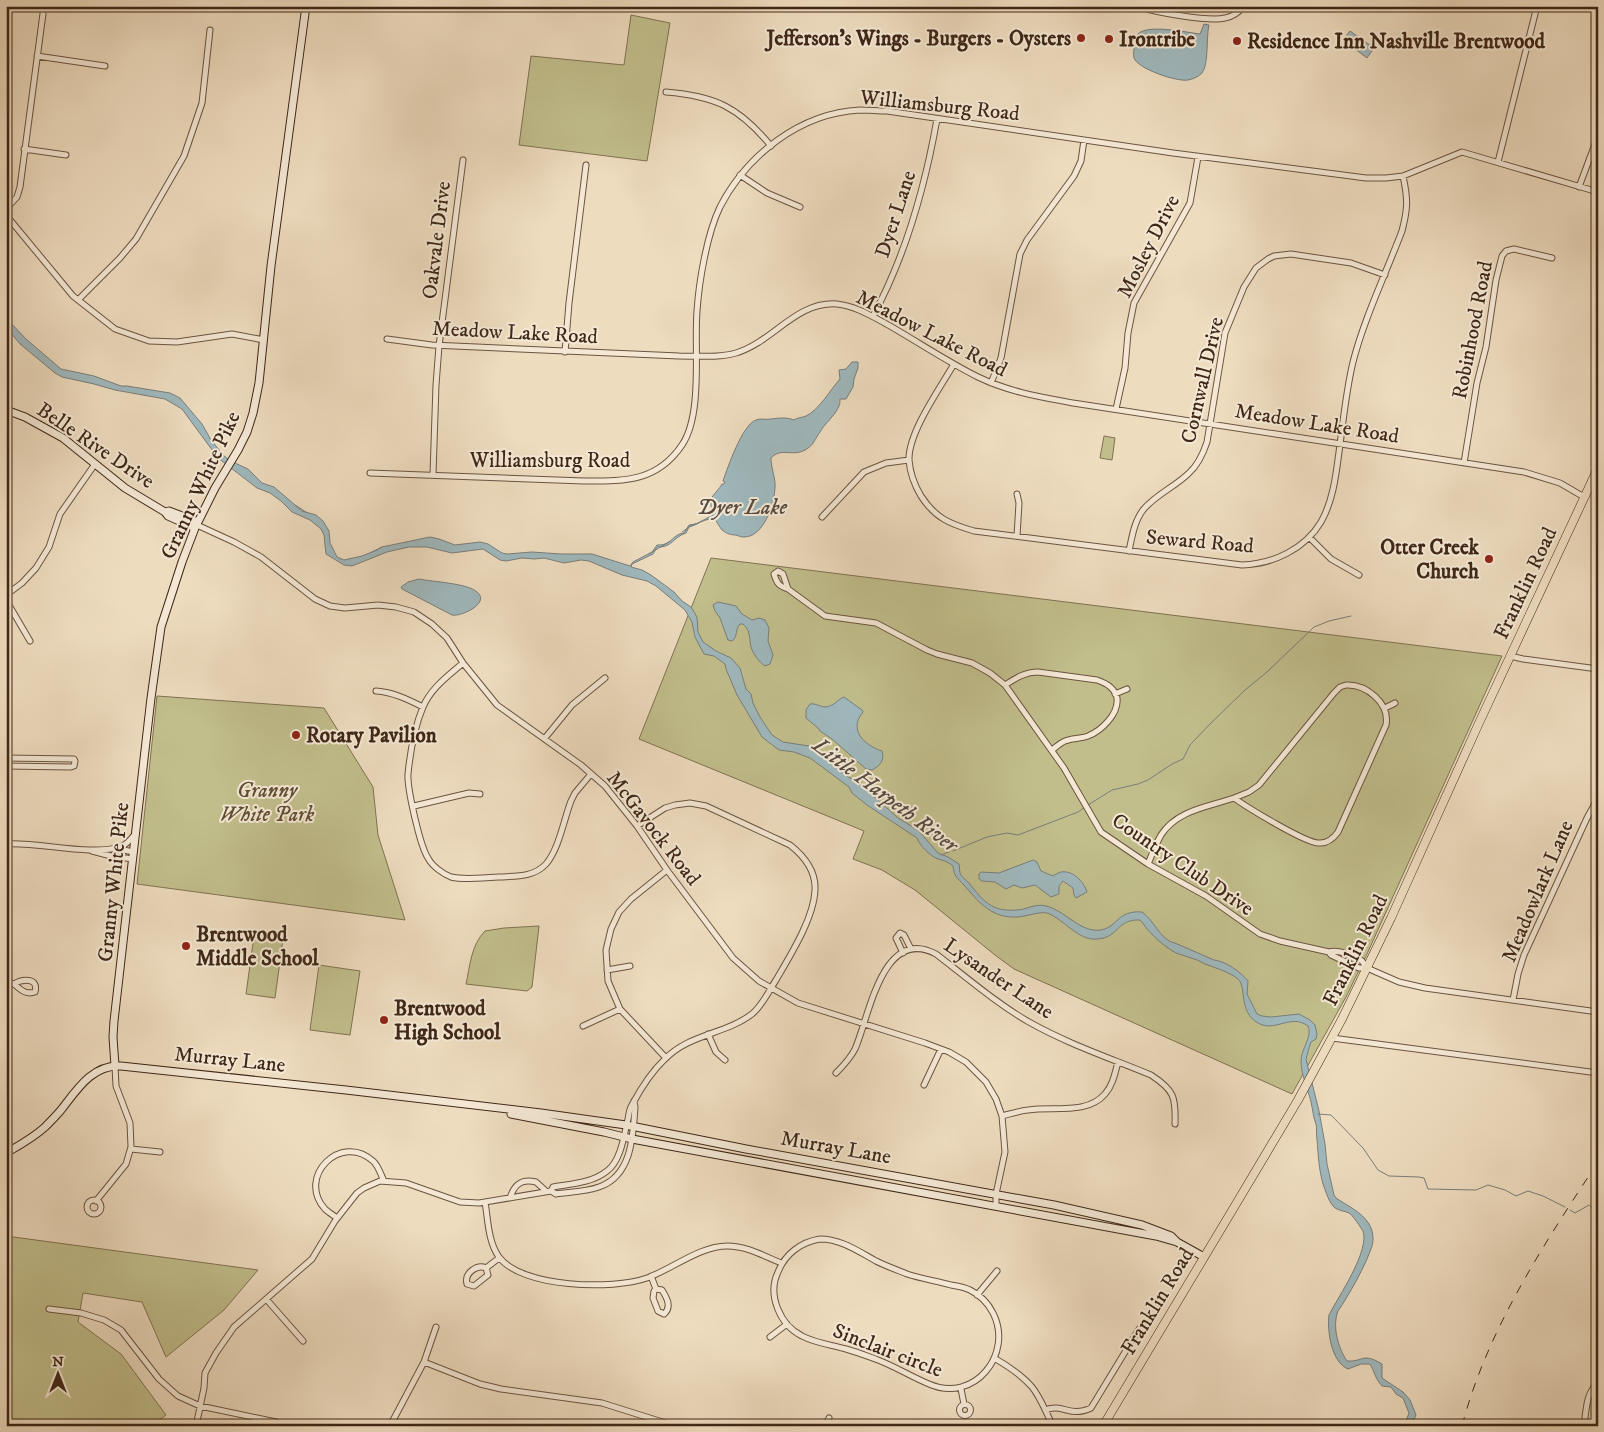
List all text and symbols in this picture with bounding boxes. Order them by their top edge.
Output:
place label: Jefferson's Wings - Burgers - Oysters [764,26,1071,52]
place label: Irontribe [1119,27,1195,53]
place label: Residence Inn Nashville Brentwood [1247,29,1545,55]
marker: Jefferson's Wings - Burgers - Oysters [1075,32,1087,44]
marker: Irontribe [1103,33,1115,45]
marker: Residence Inn Nashville Brentwood [1231,35,1243,47]
street label: Williamsburg Road [858,85,1022,127]
street label: Dyer Lane [870,167,922,261]
street label: Oakvale Drive [417,179,457,301]
street label: Mosley Drive [1112,190,1186,302]
street label: Robinhood Road [1447,258,1499,401]
street label: Meadow Lake Road [852,285,1012,383]
street label: Cornwall Drive [1176,314,1230,446]
street label: Meadow Lake Road [431,316,599,350]
street label: Belle Rive Drive [32,397,159,495]
street label: Meadow Lake Road [1233,398,1401,450]
street label: Granny White Pike [155,407,247,564]
street label: Williamsburg Road [469,448,631,474]
water label: Dyer Lake [697,494,788,521]
street label: Franklin Road [1489,523,1563,644]
street label: Seward Road [1145,524,1255,560]
place label: Otter Creek Church [1380,535,1480,585]
marker: Otter Creek Church [1483,553,1495,565]
place label: Rotary Pavilion [306,723,438,749]
marker: Rotary Pavilion [290,729,302,741]
water label: Little Harpeth River [806,731,965,860]
street label: McGavock Road [600,766,706,892]
park label: Granny White Park [220,778,314,828]
street label: Granny White Pike [93,801,135,963]
street label: Country Club Drive [1107,808,1259,922]
street label: Meadowlark Lane [1496,816,1580,966]
street label: Franklin Road [1318,890,1394,1010]
place label: Brentwood Middle School [196,922,319,972]
street label: Lysander Lane [939,933,1059,1025]
marker: Brentwood Middle School [180,940,192,952]
place label: Brentwood High School [394,996,501,1046]
marker: Brentwood High School [378,1014,390,1026]
street label: Murray Lane [173,1041,287,1079]
street label: Murray Lane [779,1125,893,1171]
street label: Franklin Road [1116,1243,1200,1360]
street label: Sinclair circle [829,1318,946,1384]
north arrow [32,1350,82,1400]
text: N [52,1353,64,1371]

